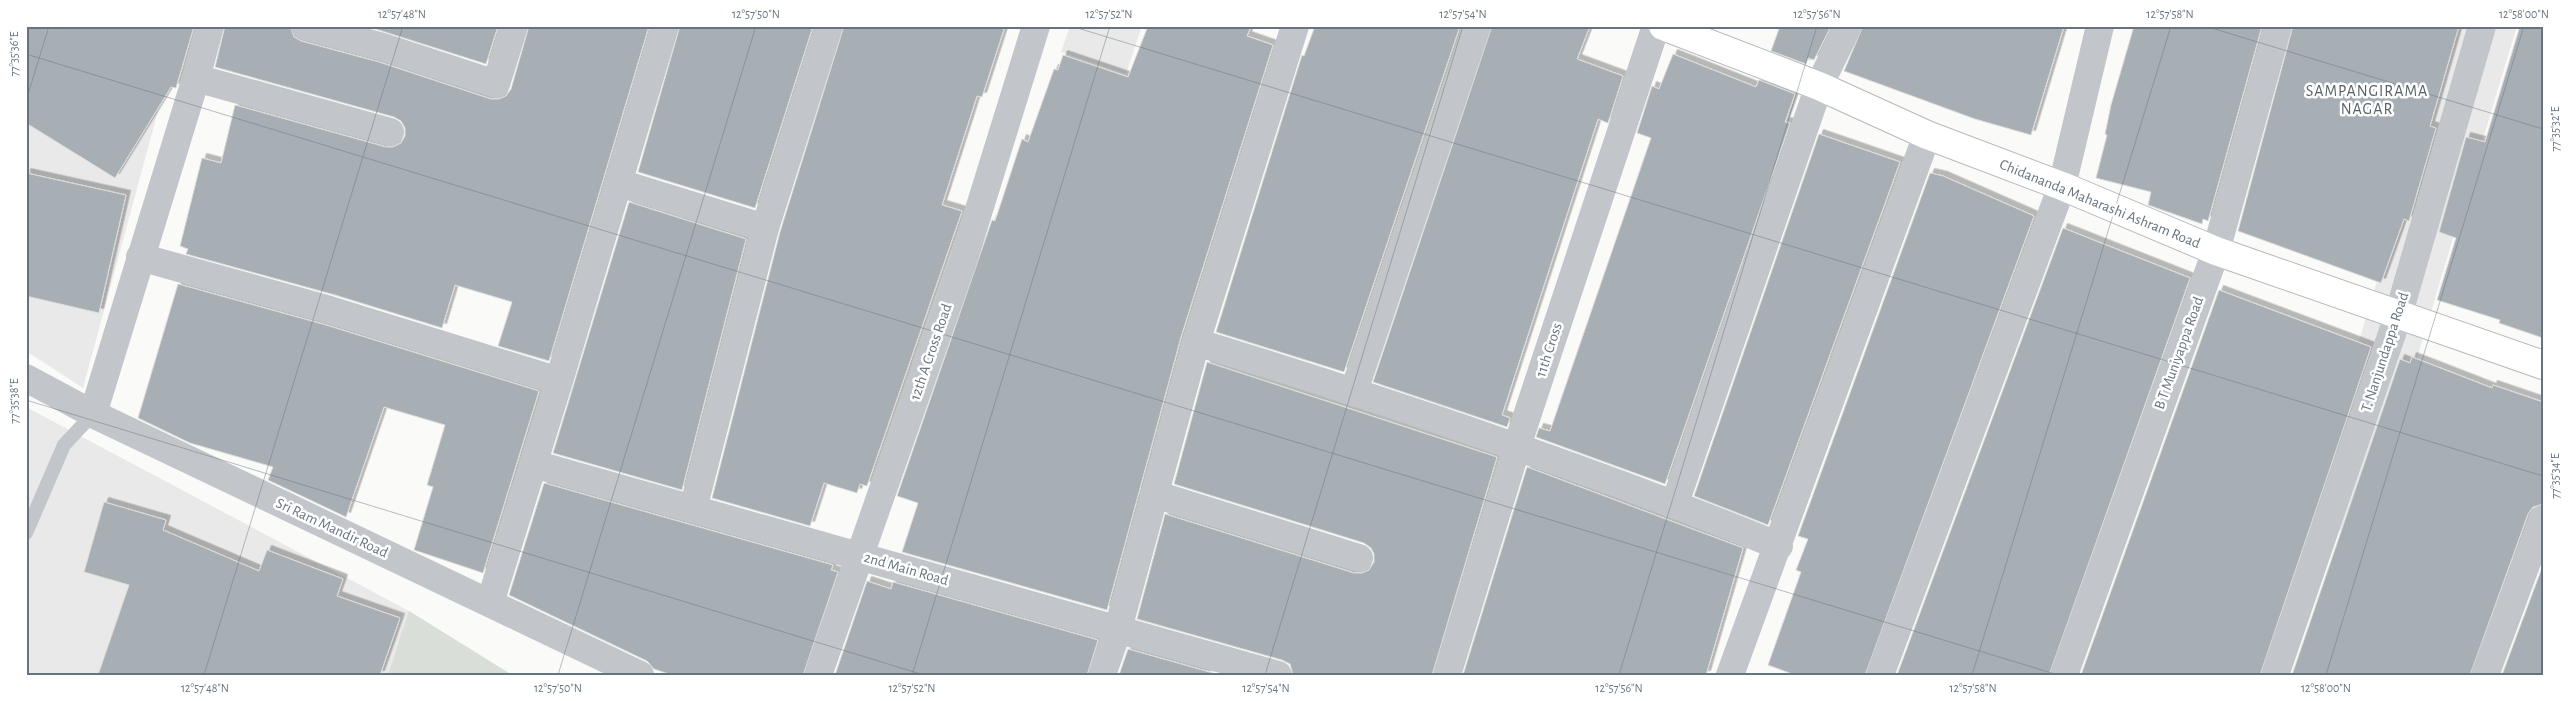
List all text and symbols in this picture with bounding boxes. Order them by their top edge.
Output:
text: 12°57'48"N [378,8,426,20]
text: 12°57'50"N [732,8,780,20]
text: 12°57'52"N [1085,8,1133,20]
text: 12°57'54"N [1439,8,1487,20]
text: 12°57'56"N [1793,8,1841,20]
text: 12°57'58"N [2146,8,2194,20]
text: 12°58'00"N [2499,8,2549,20]
text: 77°35'36"E [8,31,20,77]
district label: SAMPANGIRAMA NAGAR [2306,83,2428,117]
text: 77°35'32"E [2549,106,2561,152]
street label: Chidananda Maharashi Ashram Road [1997,157,2203,251]
street label: T. Nanjundappa Road [2359,290,2412,414]
street label: B T Muniyappa Road [2152,295,2206,411]
street label: 12th A Cross Road [907,301,955,402]
street label: 11th Cross [1533,321,1565,379]
text: 77°35'38"E [8,378,20,424]
text: 77°35'34"E [2549,453,2561,499]
street label: Sri Ram Mandir Road [274,495,391,561]
street label: 2nd Main Road [862,550,950,588]
text: 12°57'48"N [181,682,229,694]
text: 12°57'50"N [534,682,582,694]
text: 12°57'52"N [888,682,936,694]
text: 12°57'54"N [1242,682,1290,694]
text: 12°57'56"N [1595,682,1643,694]
text: 12°57'58"N [1949,682,1997,694]
text: 12°58'00"N [2301,682,2351,694]

